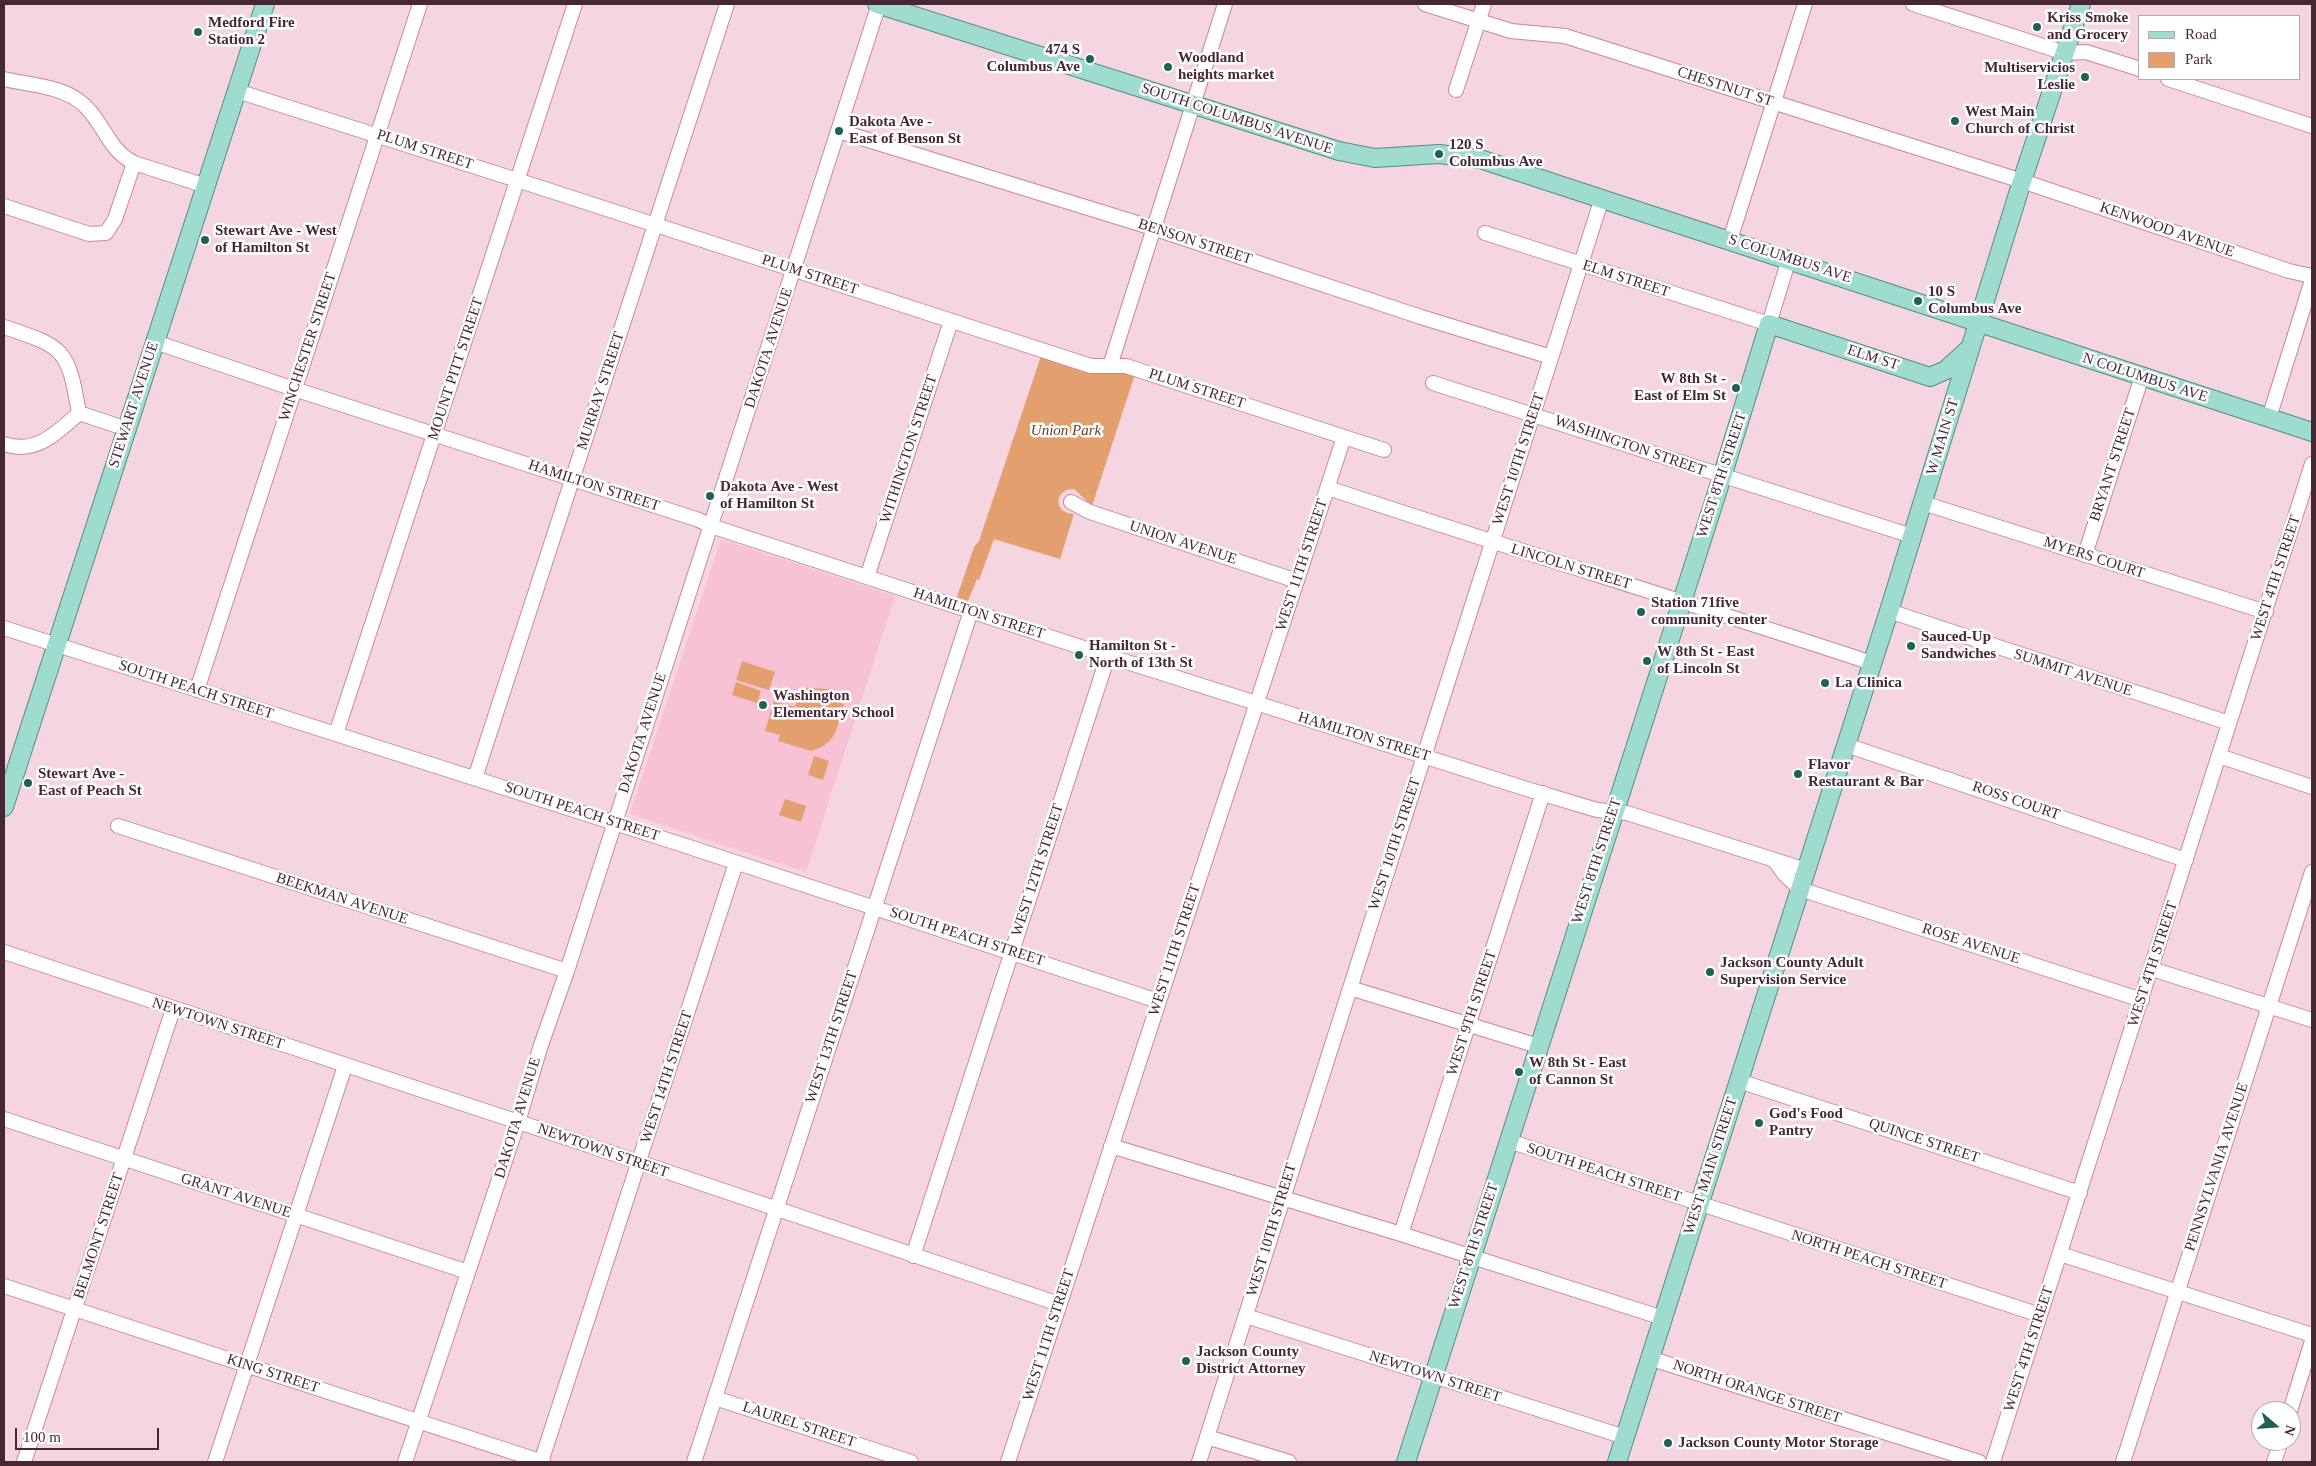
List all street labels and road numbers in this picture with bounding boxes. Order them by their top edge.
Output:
street label: CHESTNUT ST [1675,63,1775,111]
street label: SOUTH COLUMBUS AVENUE [1139,79,1335,159]
street label: PLUM STREET [374,126,476,174]
street label: KENWOOD AVENUE [2097,199,2237,261]
street label: BENSON STREET [1136,215,1254,269]
street label: S COLUMBUS AVE [1726,231,1854,287]
street label: PLUM STREET [759,251,861,299]
street label: ELM STREET [1580,256,1672,302]
street label: WINCHESTER STREET [275,270,341,424]
street label: DAKOTA AVENUE [741,285,797,411]
street label: MOUNT PITT STREET [424,295,488,443]
street label: MURRAY STREET [573,330,629,452]
street label: STEWART AVENUE [105,340,163,470]
street label: ELM ST [1845,341,1901,375]
street label: N COLUMBUS AVE [2080,349,2210,407]
street label: PLUM STREET [1146,365,1248,413]
street label: WITHINGTON STREET [876,372,942,526]
street label: WEST 10TH STREET [1489,390,1549,528]
street label: W MAIN ST [1923,397,1963,477]
street label: BRYANT STREET [2086,406,2140,524]
street label: WEST 8TH STREET [1693,410,1751,540]
street label: WASHINGTON STREET [1552,412,1708,480]
street label: HAMILTON STREET [526,456,662,516]
street label: WEST 11TH STREET [1272,497,1332,633]
street label: WEST 4TH STREET [2247,513,2305,643]
street label: UNION AVENUE [1127,517,1239,569]
street label: MYERS COURT [2041,533,2147,583]
street label: LINCOLN STREET [1509,540,1633,594]
street label: HAMILTON STREET [911,584,1047,644]
street label: SUMMIT AVENUE [2012,645,2134,701]
street label: SOUTH PEACH STREET [116,656,276,724]
street label: DAKOTA AVENUE [615,670,671,796]
street label: HAMILTON STREET [1296,708,1432,766]
street label: WEST 10TH STREET [1365,775,1425,913]
street label: SOUTH PEACH STREET [502,778,662,846]
street label: ROSS COURT [1970,778,2062,824]
street label: WEST 8TH STREET [1568,796,1626,926]
street label: WEST 12TH STREET [1008,801,1068,939]
street label: BEEKMAN AVENUE [274,869,410,929]
street label: WEST 11TH STREET [1145,882,1205,1018]
street label: WEST 4TH STREET [2124,899,2182,1029]
street label: SOUTH PEACH STREET [887,903,1047,971]
street label: ROSE AVENUE [1920,920,2022,968]
street label: WEST 9TH STREET [1443,948,1501,1078]
street label: WEST 13TH STREET [802,968,862,1106]
street label: NEWTOWN STREET [150,994,286,1054]
street label: WEST 14TH STREET [637,1008,697,1146]
street label: DAKOTA AVENUE [491,1055,545,1181]
street label: PENNSYLVANIA AVENUE [2181,1081,2253,1253]
street label: WEST MAIN STREET [1680,1095,1742,1237]
street label: QUINCE STREET [1866,1115,1982,1167]
street label: NEWTOWN STREET [535,1120,671,1182]
street label: SOUTH PEACH STREET [1524,1139,1684,1207]
street label: WEST 10TH STREET [1243,1161,1301,1299]
street label: GRANT AVENUE [178,1170,294,1222]
street label: BELMONT STREET [70,1171,128,1301]
street label: WEST 8TH STREET [1445,1181,1503,1311]
street label: NORTH PEACH STREET [1789,1226,1949,1294]
street label: WEST 11TH STREET [1019,1267,1079,1403]
street label: WEST 4TH STREET [2000,1284,2058,1414]
street label: NEWTOWN STREET [1367,1347,1503,1407]
street label: KING STREET [224,1351,322,1397]
street label: NORTH ORANGE STREET [1671,1356,1843,1428]
street label: LAUREL STREET [740,1398,858,1452]

